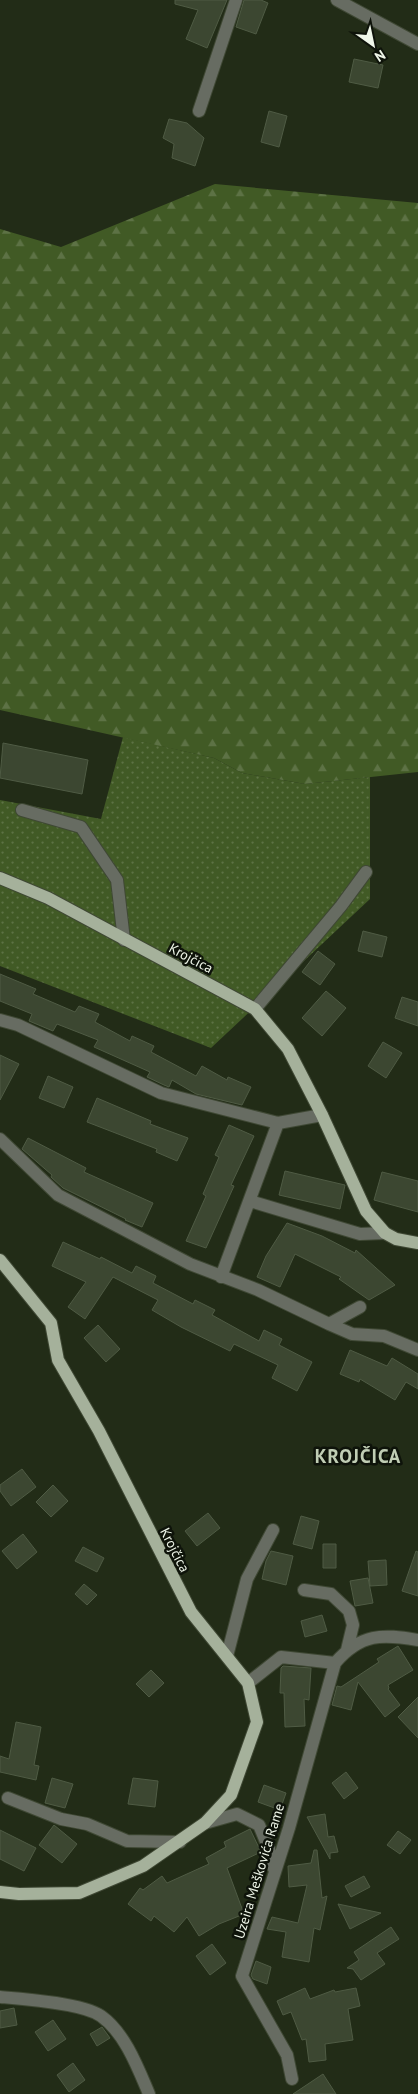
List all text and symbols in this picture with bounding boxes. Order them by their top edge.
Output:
north arrow [348,20,398,70]
text: N [371,46,389,66]
street label: Krojčica [166,939,216,977]
district label: KROJČICA [315,1444,401,1468]
street label: Krojčica [156,1525,194,1575]
street label: Uzeira Meškovića Rame [230,1801,288,1941]

